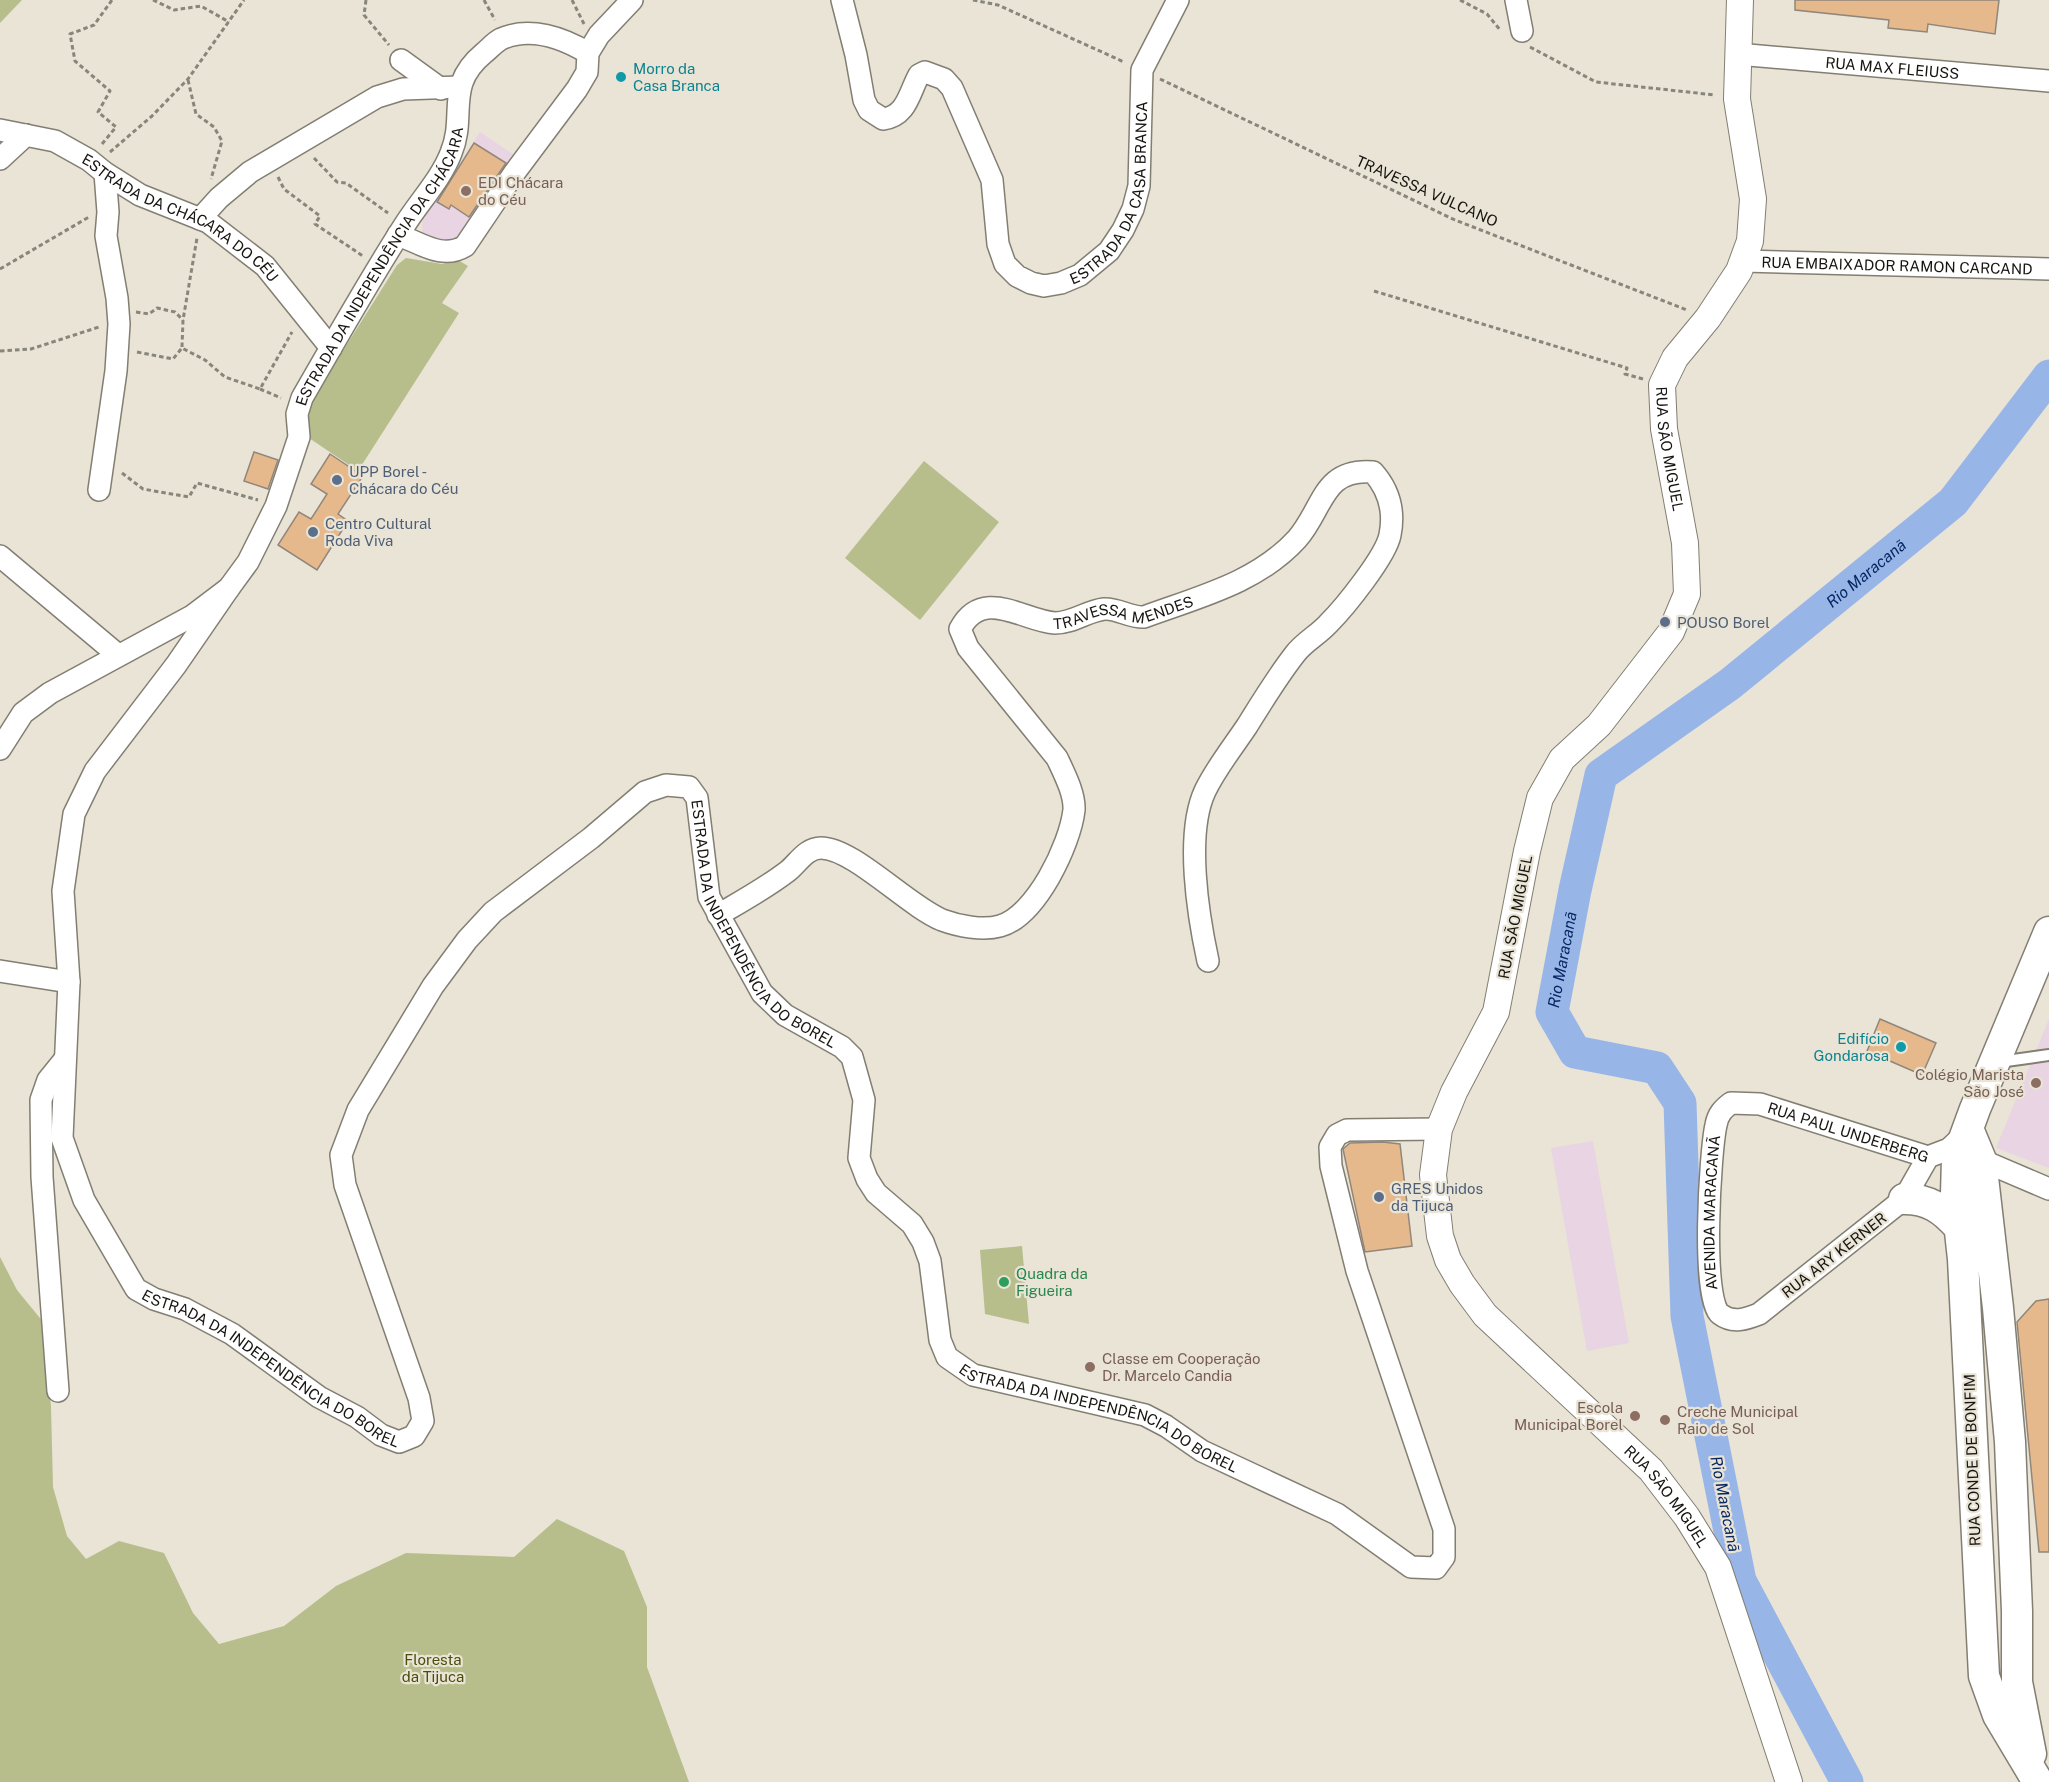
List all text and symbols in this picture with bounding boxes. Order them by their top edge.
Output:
street label: RUA MAX FLEIUSS [1825,53,1960,82]
place label: Morro da Casa Branca [633,60,720,94]
marker: Morro da Casa Branca [614,70,628,84]
street label: ESTRADA DA CASA BRANCA [1067,101,1150,287]
street label: ESTRADA DA INDEPENDÊNCIA DA CHÁCARA [292,125,466,407]
street label: ESTRADA DA CHÁCARA DO CÉU [80,150,282,284]
street label: TRAVESSA VULCANO [1353,152,1501,230]
place label: EDI Chácara do Céu [478,174,563,208]
marker: EDI Chácara do Céu [459,184,473,198]
street label: RUA EMBAIXADOR RAMON CARCAND [1761,253,2033,277]
street label: RUA SÃO MIGUEL [1654,386,1687,513]
place label: UPP Borel - Chácara do Céu [349,463,458,497]
marker: UPP Borel - Chácara do Céu [330,473,344,487]
place label: Centro Cultural Roda Viva [325,515,432,549]
marker: Centro Cultural Roda Viva [306,525,320,539]
water label: Rio Maracanã [1822,535,1910,611]
street label: TRAVESSA MENDES [1053,592,1195,632]
place label: POUSO Borel [1677,614,1770,631]
marker: POUSO Borel [1658,615,1672,629]
street label: ESTRADA DA INDEPENDÊNCIA DO BOREL [689,799,840,1051]
street label: RUA SÃO MIGUEL [1495,854,1535,980]
water label: Rio Maracanã [1544,910,1580,1009]
place label: Edifício Gondarosa [1814,1030,1889,1064]
marker: Edifício Gondarosa [1894,1040,1908,1054]
place label: Colégio Marista São José [1915,1066,2024,1100]
marker: Colégio Marista São José [2029,1076,2043,1090]
street label: RUA PAUL UNDERBERG [1766,1098,1931,1165]
street label: AVENIDA MARACANÃ [1700,1134,1723,1291]
place label: GRES Unidos da Tijuca [1391,1180,1483,1214]
marker: GRES Unidos da Tijuca [1372,1190,1386,1204]
street label: RUA ARY KERNER [1778,1209,1890,1301]
place label: Quadra da Figueira [1016,1265,1088,1299]
marker: Quadra da Figueira [997,1275,1011,1289]
street label: ESTRADA DA INDEPENDÊNCIA DO BOREL [139,1286,402,1450]
place label: Classe em Cooperação Dr. Marcelo Candia [1102,1350,1261,1384]
street label: ESTRADA DA INDEPENDÊNCIA DO BOREL [956,1360,1241,1475]
marker: Classe em Cooperação Dr. Marcelo Candia [1083,1360,1097,1374]
street label: RUA CONDE DE BONFIM [1960,1374,1984,1546]
place label: Escola Municipal Borel [1514,1399,1623,1433]
place label: Creche Municipal Raio de Sol [1677,1403,1798,1437]
marker: Escola Municipal Borel [1628,1409,1642,1423]
marker: Creche Municipal Raio de Sol [1658,1413,1672,1427]
street label: RUA SÃO MIGUEL [1621,1441,1712,1550]
water label: Rio Maracanã [1706,1454,1744,1554]
park label: Floresta da Tijuca [402,1651,464,1685]

